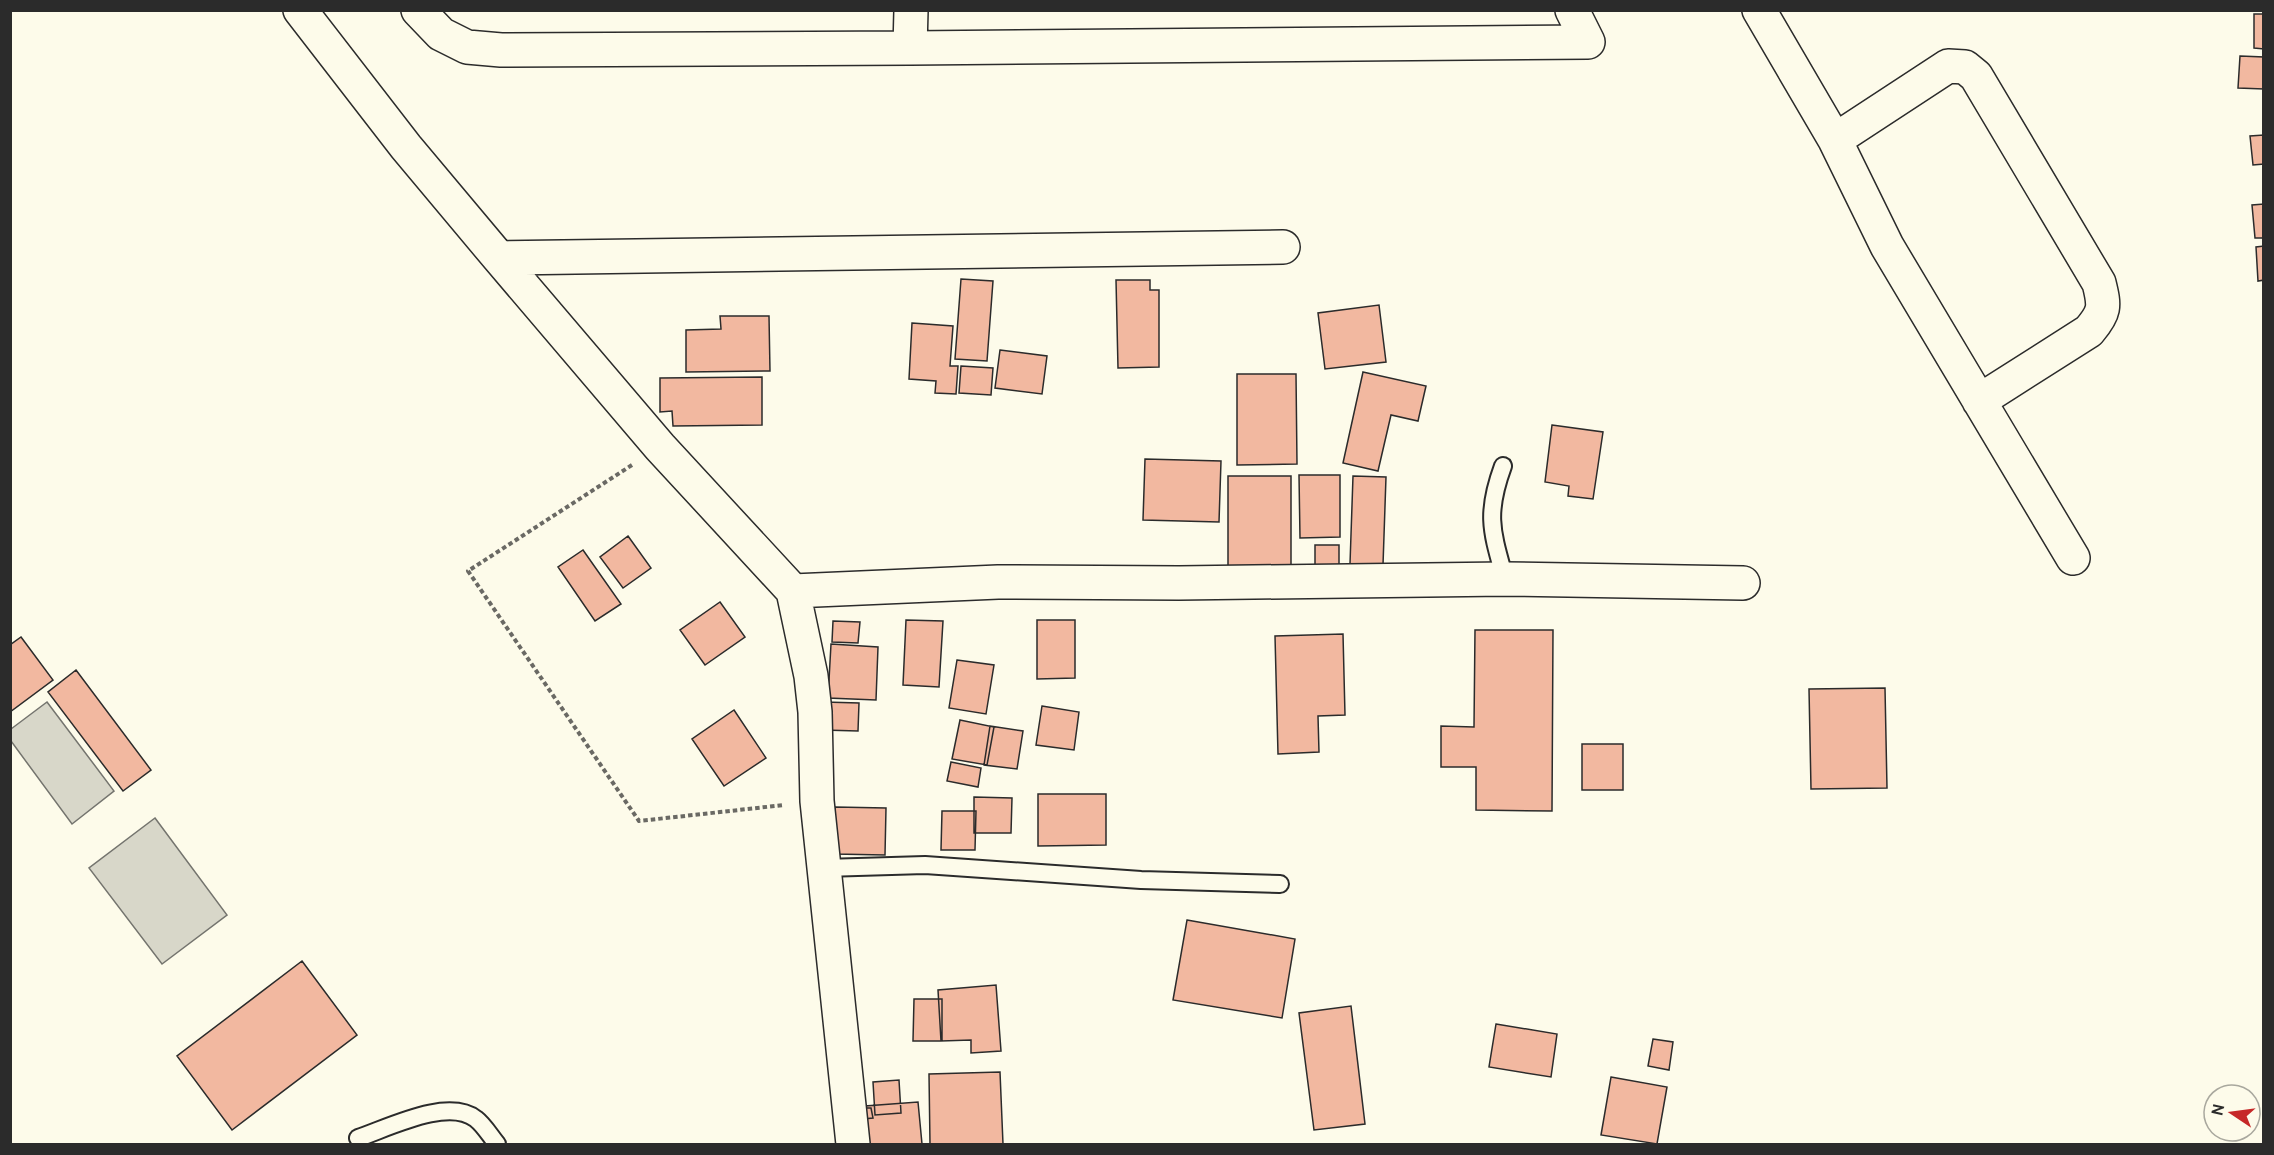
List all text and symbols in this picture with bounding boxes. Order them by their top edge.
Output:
north arrow [2202,1083,2262,1143]
text: N [2207,1102,2228,1117]

